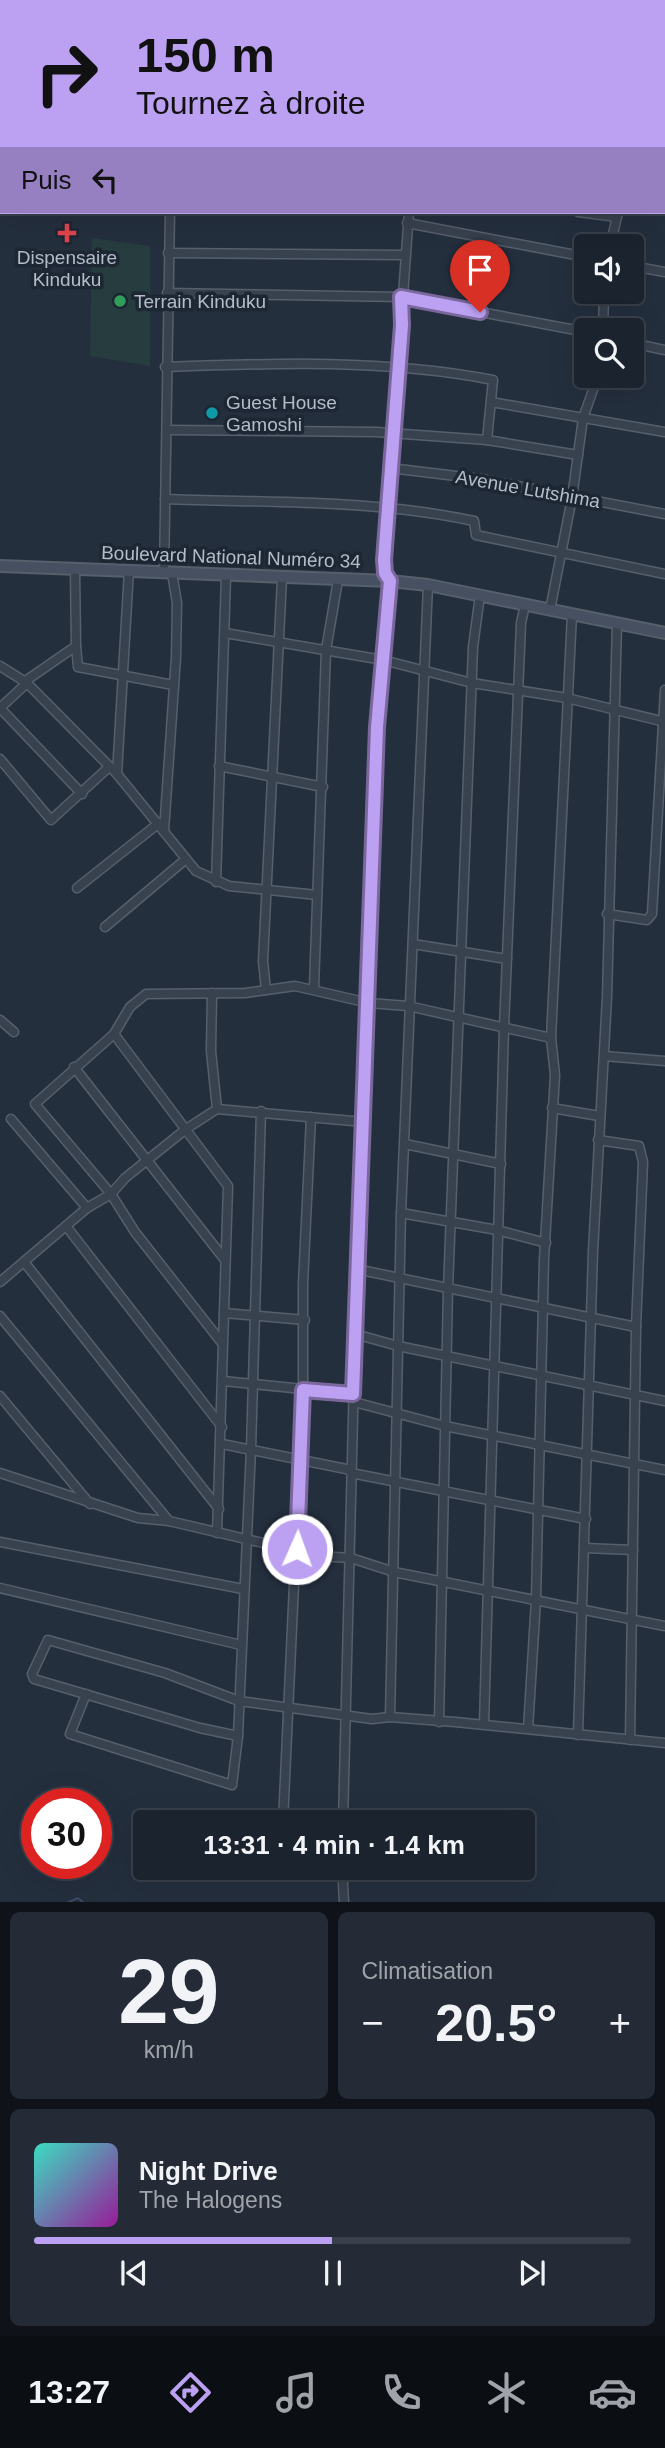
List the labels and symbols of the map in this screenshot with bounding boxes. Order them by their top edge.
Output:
marker: Dispensaire Kinduku [57,223,77,243]
pin [450,240,510,312]
place label: Dispensaire Kinduku [17,247,117,290]
place label: Terrain Kinduku [134,291,266,312]
marker: Terrain Kinduku [112,293,128,309]
place label: Guest House Gamoshi [226,392,337,435]
marker: Guest House Gamoshi [204,405,220,421]
street label: Avenue Lutshima [454,466,602,512]
street label: Boulevard National Numéro 34 [101,542,362,572]
position arrow [260,1512,334,1586]
speed limit sign: 30 [21,1788,112,1879]

